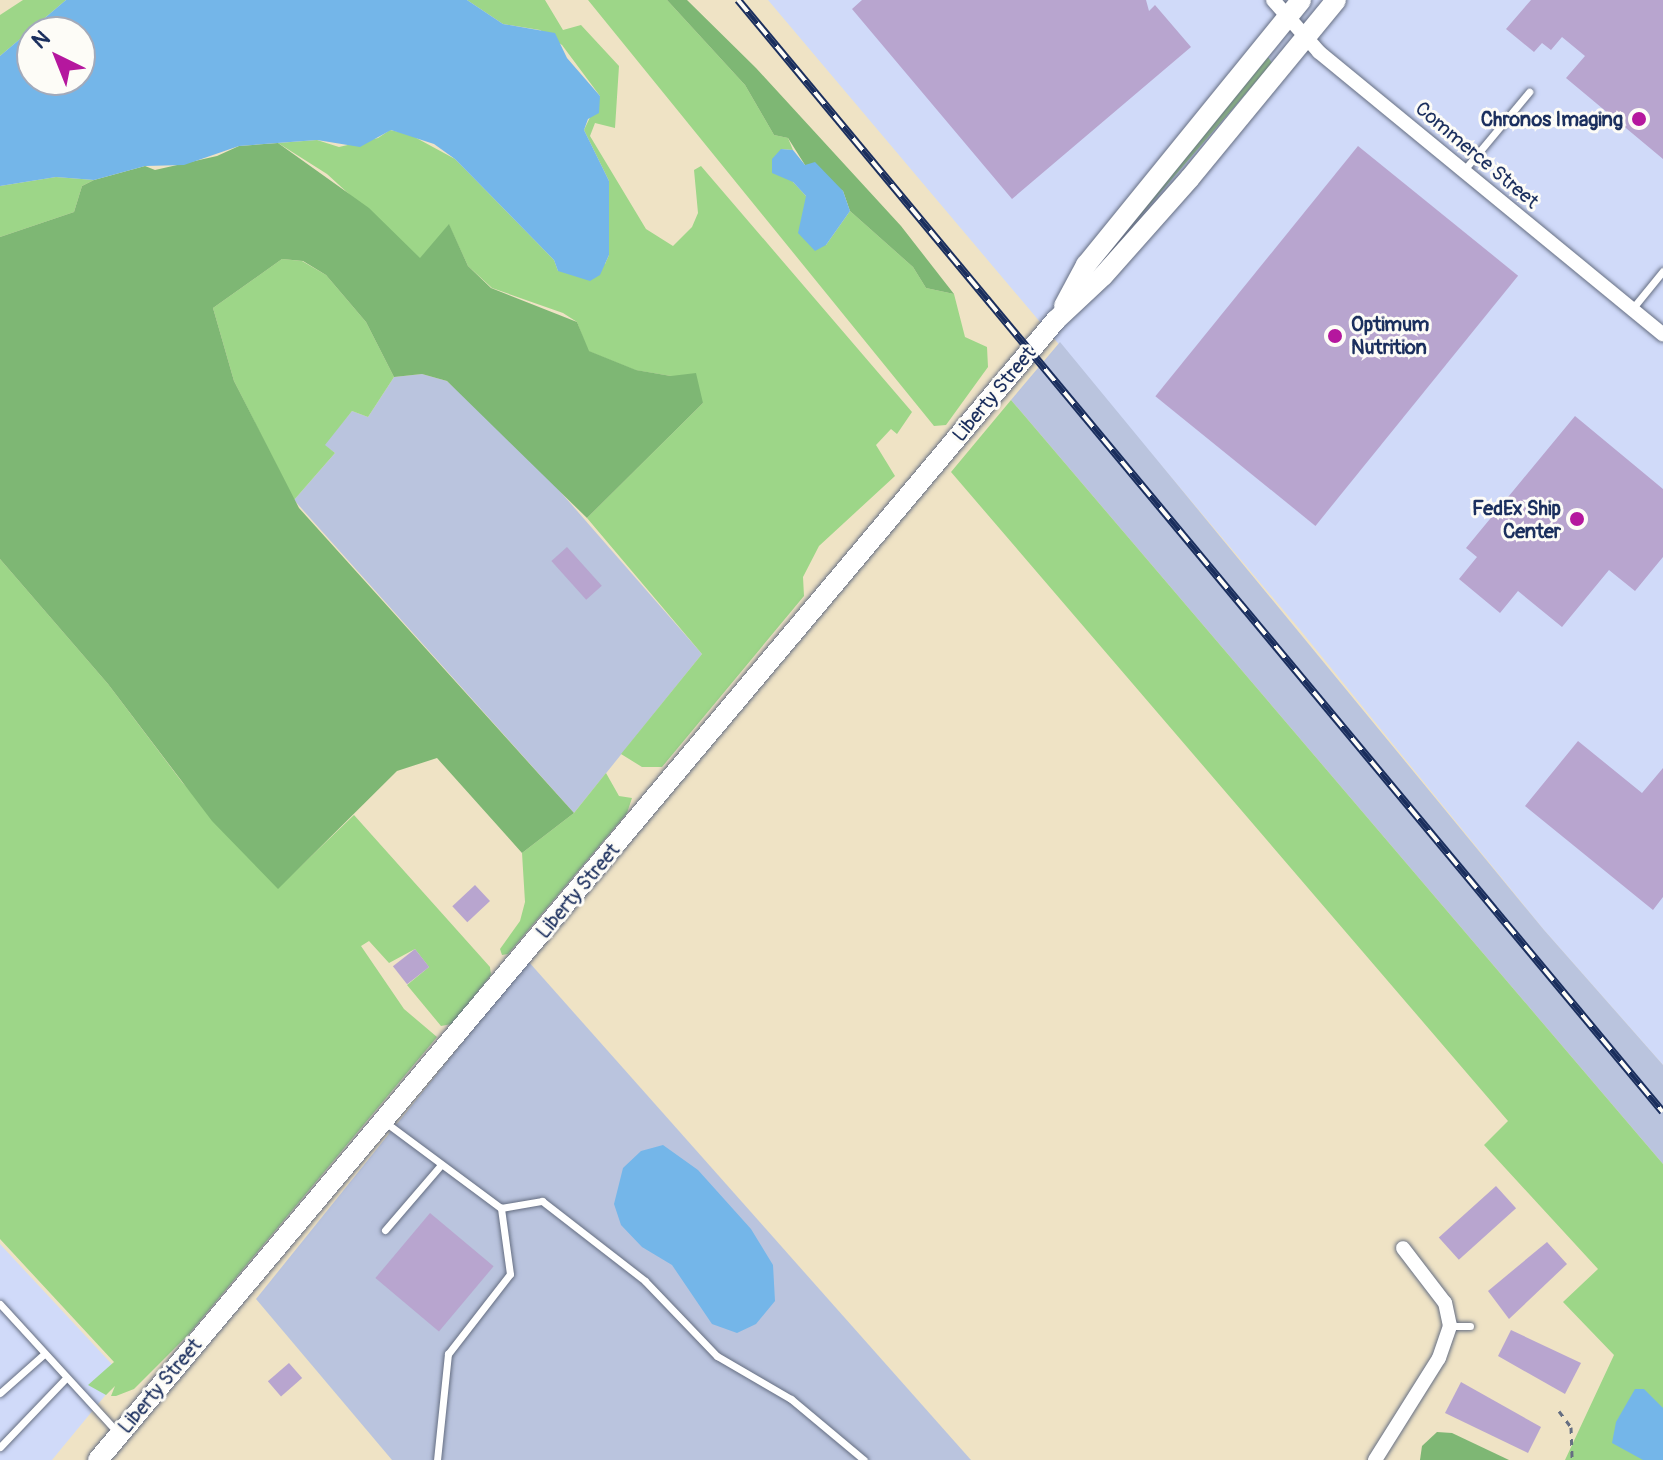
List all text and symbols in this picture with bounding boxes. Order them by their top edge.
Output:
north arrow [16,16,96,96]
text: N [26,25,56,55]
street label: Commerce Street [1410,96,1544,214]
place label: Chronos Imaging [1481,107,1623,131]
marker: Chronos Imaging [1630,110,1648,128]
place label: Optimum Nutrition [1351,312,1429,359]
marker: Optimum Nutrition [1326,327,1344,345]
street label: Liberty Street [947,342,1041,446]
place label: FedEx Ship Center [1472,496,1561,543]
marker: FedEx Ship Center [1568,510,1586,528]
street label: Liberty Street [531,839,625,943]
street label: Liberty Street [113,1334,207,1438]

